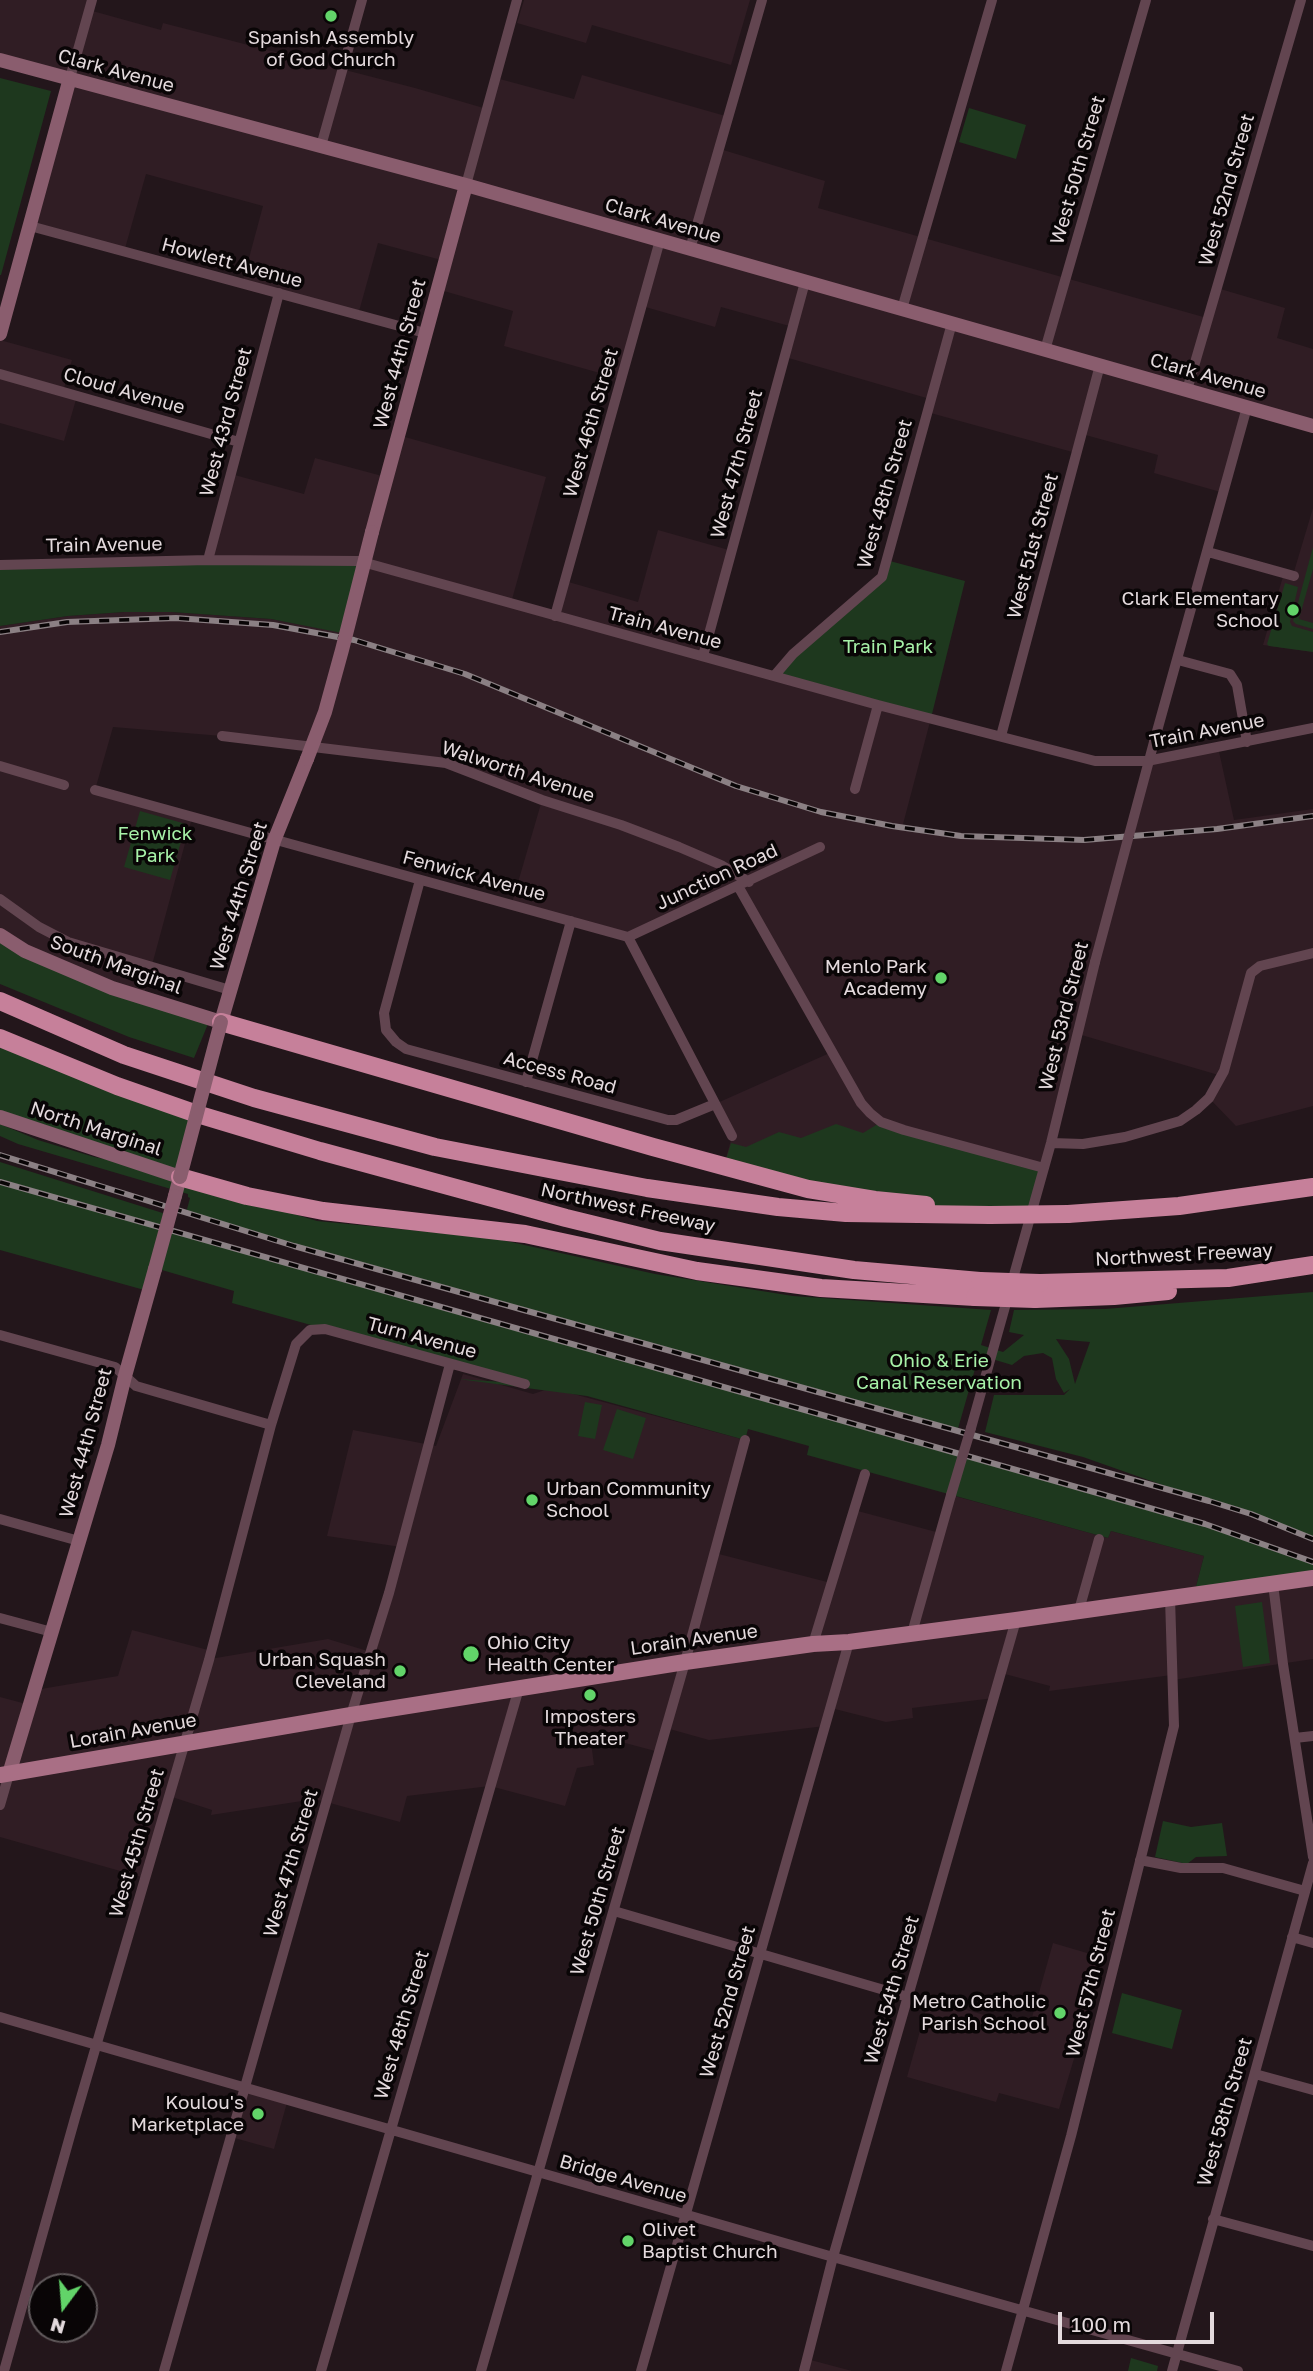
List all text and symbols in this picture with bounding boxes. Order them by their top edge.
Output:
marker: Spanish Assembly of God Church [323,8,339,24]
place label: Spanish Assembly of God Church [248,27,414,71]
street label: Clark Avenue [55,44,177,98]
street label: West 50th Street [1046,93,1110,247]
street label: West 52nd Street [1194,111,1260,269]
street label: Clark Avenue [602,194,724,248]
street label: Howlett Avenue [159,233,305,293]
street label: West 44th Street [369,276,431,432]
street label: West 43rd Street [195,345,257,499]
street label: West 46th Street [559,346,623,500]
street label: Clark Avenue [1147,349,1269,403]
street label: Cloud Avenue [61,363,187,419]
street label: West 47th Street [706,387,768,541]
street label: West 48th Street [853,417,917,571]
street label: West 51st Street [1003,471,1063,621]
street label: Train Avenue [45,533,163,557]
place label: Clark Elementary School [1122,588,1279,632]
street label: Train Avenue [606,602,724,654]
marker: Clark Elementary School [1285,602,1301,618]
park label: Train Park [843,636,933,658]
street label: Train Avenue [1148,709,1266,753]
street label: Walworth Avenue [439,736,597,808]
street label: West 44th Street [206,819,272,973]
park label: Fenwick Park [117,823,193,867]
street label: Junction Road [653,839,781,915]
street label: Fenwick Avenue [400,846,548,906]
street label: South Marginal [47,931,185,999]
street label: West 53rd Street [1034,939,1094,1093]
place label: Menlo Park Academy [825,956,927,1000]
marker: Menlo Park Academy [933,970,949,986]
street label: Access Road [501,1047,619,1099]
street label: North Marginal [27,1097,165,1161]
street label: Northwest Freeway [539,1178,717,1238]
street label: Northwest Freeway [1095,1239,1273,1271]
street label: Turn Avenue [365,1312,479,1364]
park label: Ohio & Erie Canal Reservation [856,1350,1022,1394]
street label: West 44th Street [55,1365,117,1521]
place label: Urban Community School [546,1478,711,1522]
marker: Urban Community School [524,1492,540,1508]
street label: Lorain Avenue [629,1620,759,1660]
place label: Ohio City Health Center [487,1632,614,1676]
marker: Ohio City Health Center [461,1644,481,1664]
place label: Urban Squash Cleveland [258,1649,386,1693]
marker: Urban Squash Cleveland [392,1663,408,1679]
marker: Imposters Theater [582,1687,598,1703]
place label: Imposters Theater [544,1706,636,1750]
street label: Lorain Avenue [68,1709,198,1753]
street label: West 45th Street [105,1766,169,1920]
street label: West 47th Street [259,1786,323,1940]
street label: West 50th Street [566,1824,630,1978]
street label: West 57th Street [1062,1906,1120,2060]
street label: West 54th Street [860,1913,924,2067]
street label: West 52nd Street [695,1923,761,2081]
street label: West 48th Street [370,1948,434,2102]
place label: Metro Catholic Parish School [912,1991,1046,2035]
marker: Metro Catholic Parish School [1052,2005,1068,2021]
street label: West 58th Street [1193,2035,1257,2189]
place label: Koulou's Marketplace [131,2092,244,2136]
marker: Koulou's Marketplace [250,2106,266,2122]
street label: Bridge Avenue [557,2150,689,2208]
place label: Olivet Baptist Church [642,2219,778,2263]
marker: Olivet Baptist Church [620,2233,636,2249]
north arrow [28,2273,98,2343]
scale bar [1061,2298,1217,2342]
text: 100 m [1071,2311,1131,2337]
text: N [48,2314,68,2340]

